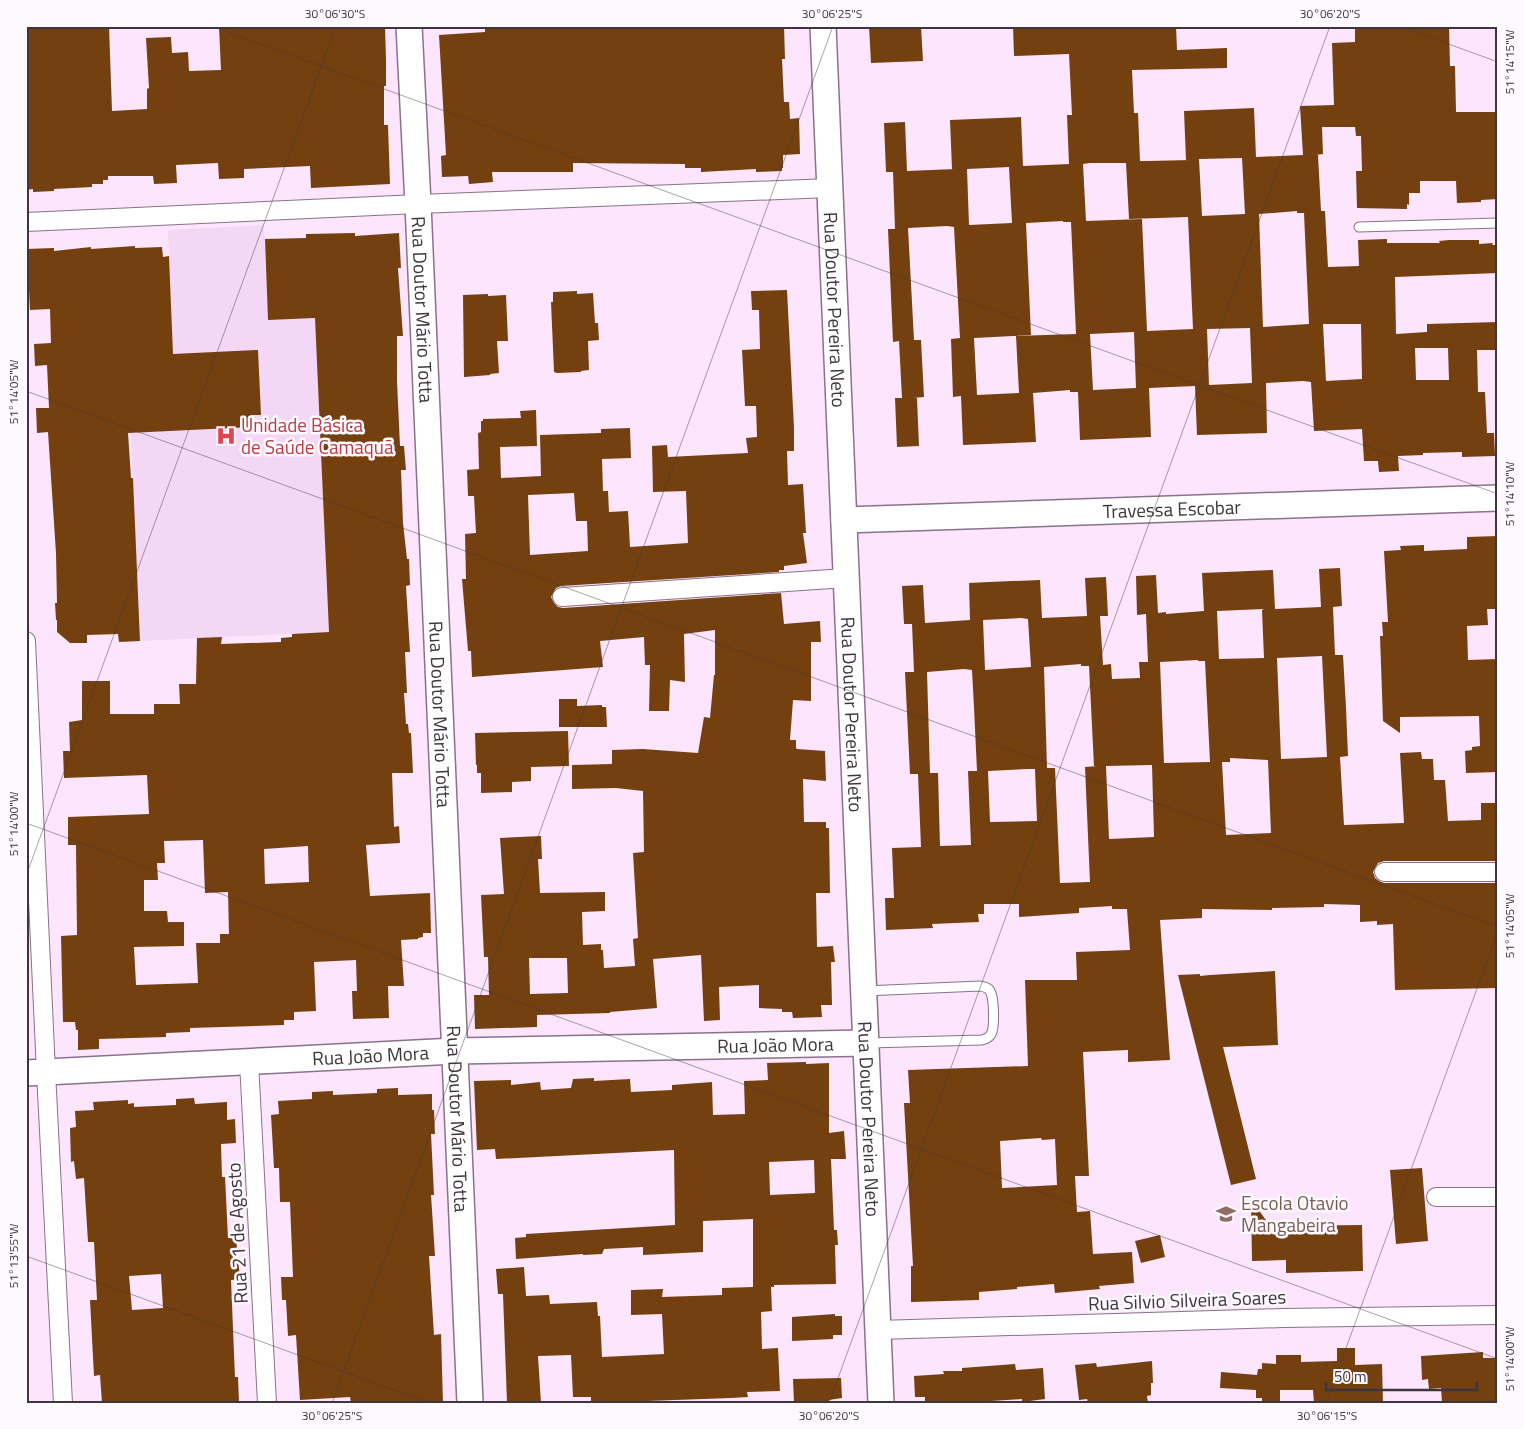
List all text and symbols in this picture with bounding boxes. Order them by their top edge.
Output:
text: 30°06'30"S [305,4,365,23]
text: 30°06'25"S [802,4,862,23]
text: 30°06'20"S [1300,4,1360,23]
text: 51°14'15"W [1500,29,1519,94]
street label: Rua Doutor Pereira Neto [817,211,854,408]
street label: Rua Doutor Mário Totta [405,216,442,404]
text: 51°14'05"W [4,359,23,424]
place label: Unidade Básica de Saúde Camaquã [241,410,394,461]
hospital icon: Unidade Básica de Saúde Camaquã [215,425,237,447]
text: 51°14'10"W [1500,461,1519,526]
street label: Travessa Escobar [1102,492,1242,525]
street label: Rua Doutor Pereira Neto [834,616,871,813]
street label: Rua Doutor Mário Totta [422,620,459,809]
text: 51°14'00"W [4,791,23,856]
text: 51°14'05"W [1500,893,1519,958]
street label: Rua Doutor Pereira Neto [851,1021,888,1217]
street label: Rua Doutor Mário Totta [440,1025,477,1213]
street label: Rua João Mora [717,1029,834,1060]
street label: Rua João Mora [311,1037,430,1072]
street label: Rua 21 de Agosto [218,1162,255,1304]
place label: Escola Otavio Mangabeira [1241,1188,1349,1239]
school or university icon: Escola Otavio Mangabeira [1215,1203,1237,1225]
text: 51°13'55"W [4,1223,23,1288]
street label: Rua Silvio Silveira Soares [1087,1282,1287,1317]
text: 51°14'00"W [1500,1326,1519,1391]
scale bar [1326,1359,1478,1391]
text: 50 m [1334,1365,1367,1388]
text: 30°06'25"S [302,1406,362,1425]
text: 30°06'20"S [799,1406,859,1425]
text: 30°06'15"S [1297,1406,1357,1425]

